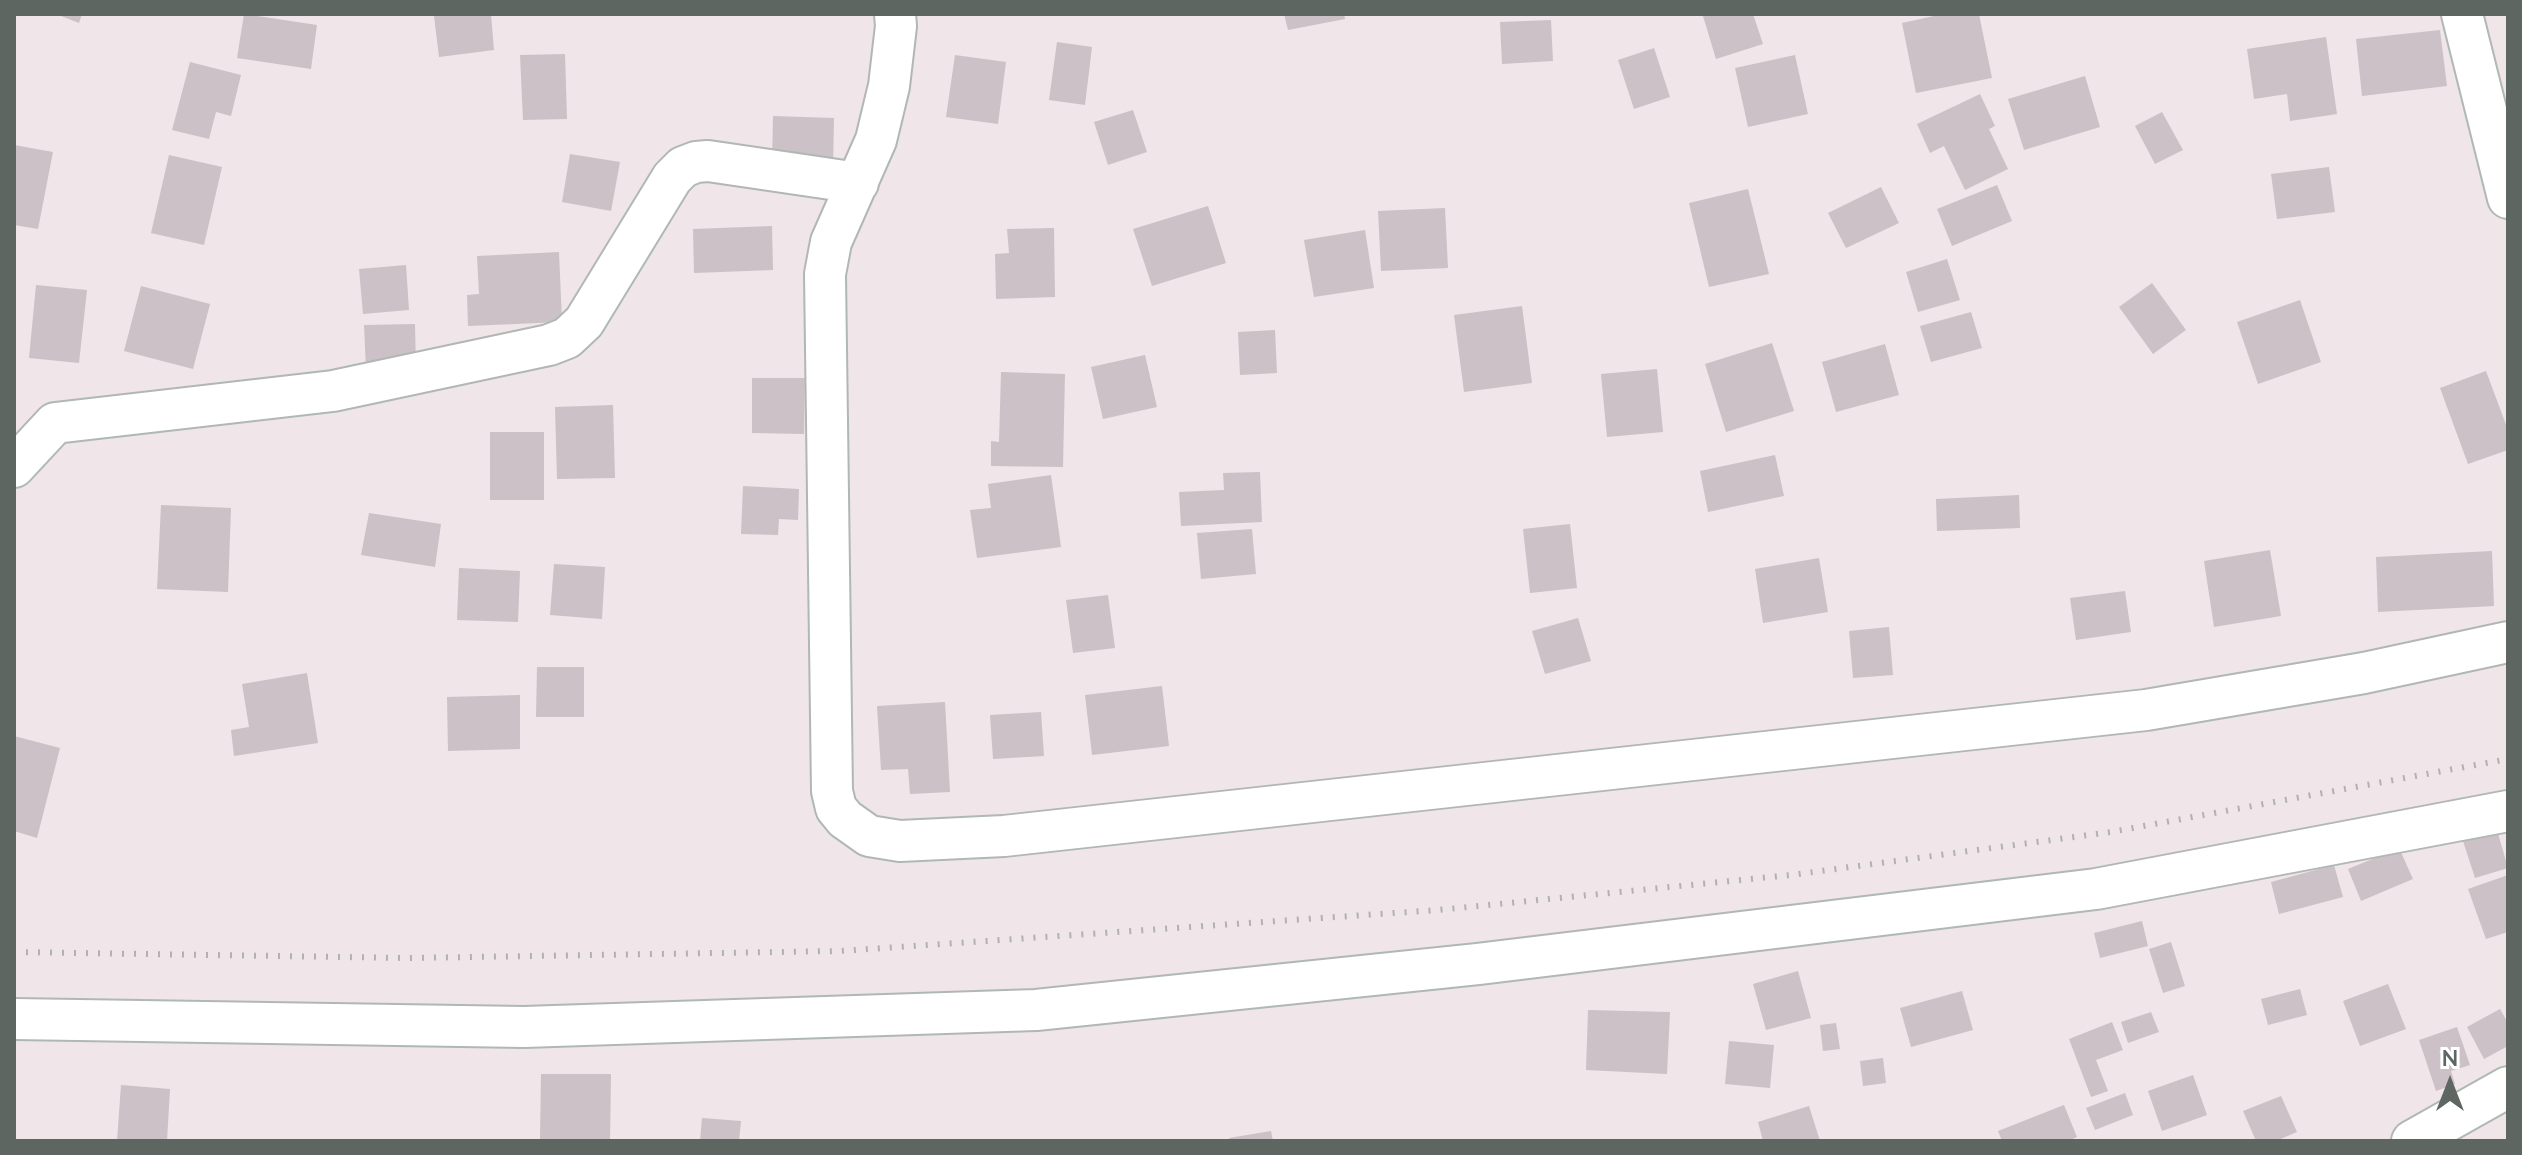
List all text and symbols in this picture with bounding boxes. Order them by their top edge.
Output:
north arrow [2410,1043,2490,1123]
text: N [2442,1044,2458,1074]

